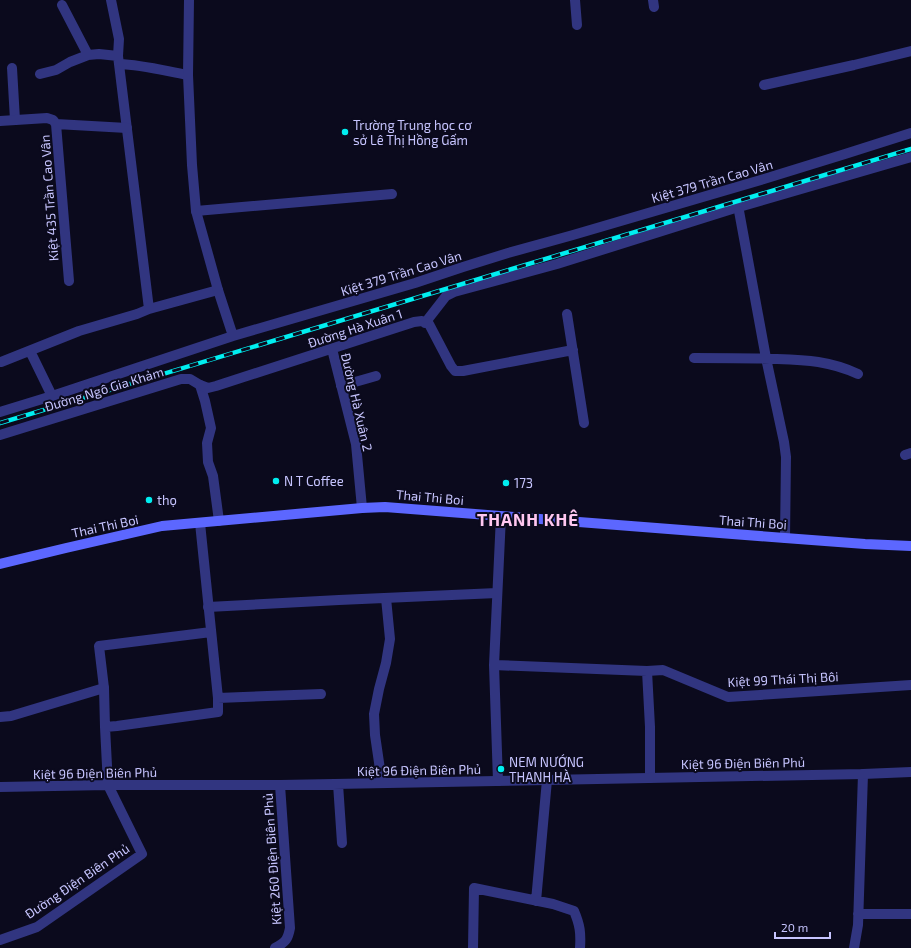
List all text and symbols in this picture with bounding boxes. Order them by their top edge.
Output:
place label: Trường Trung học cơ sở Lê Thị Hồng Gấm [353,117,472,148]
marker: Trường Trung học cơ sở Lê Thị Hồng Gấm [340,127,350,137]
street label: Kiệt 435 Trần Cao Vân [37,134,61,262]
street label: Kiệt 379 Trần Cao Vân [649,156,775,206]
street label: Kiệt 379 Trần Cao Vân [339,247,463,299]
street label: Đường Hà Xuân 1 [306,305,404,351]
street label: Đường Hà Xuân 2 [338,351,376,453]
street label: Đường Ngô Gia Khảm [43,363,165,415]
place label: N T Coffee [284,473,344,489]
place label: 173 [514,475,533,491]
marker: N T Coffee [271,476,281,486]
marker: 173 [501,478,511,488]
street label: Thai Thi Boi [395,486,465,508]
place label: thọ [157,492,177,508]
marker: thọ [144,495,154,505]
district label: THANH KHÊ [477,509,579,529]
street label: Thai Thi Boi [70,511,140,541]
street label: Thai Thi Boi [719,512,787,532]
street label: Kiệt 99 Thái Thị Bôi [727,668,839,690]
place label: NEM NƯỚNG THANH HÀ [509,753,584,785]
street label: Kiệt 96 Điện Biên Phủ [681,754,805,772]
street label: Kiệt 96 Điện Biên Phủ [357,761,481,779]
street label: Kiệt 96 Điện Biên Phủ [33,764,157,782]
marker: NEM NƯỚNG THANH HÀ [496,764,506,774]
street label: Kiệt 260 Điện Biên Phủ [259,793,285,925]
street label: Đường Điện Biên Phủ [22,840,132,922]
scale bar [775,914,830,940]
text: 20 m [781,920,808,934]

